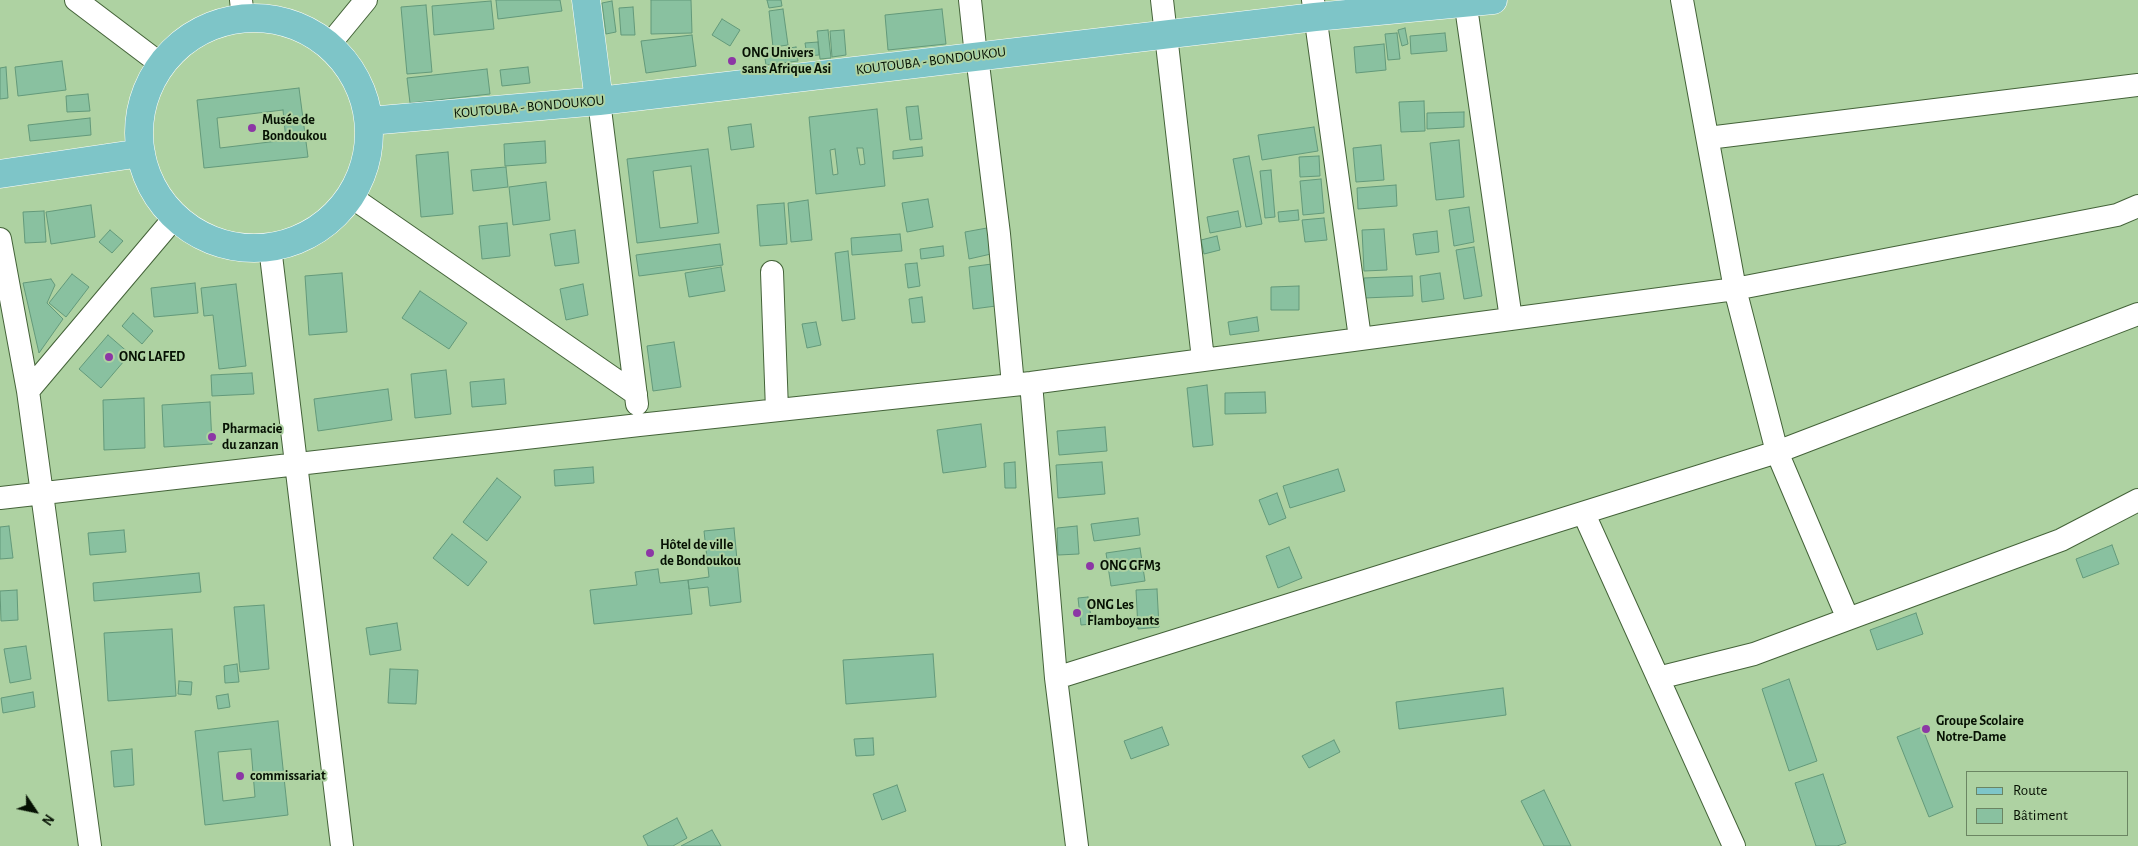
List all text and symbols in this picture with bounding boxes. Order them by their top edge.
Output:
street label: KOUTOUBA - BONDOUKOU [855,43,1007,79]
place label: ONG Univers sans Afrique Asi [742,45,831,78]
marker: ONG Univers sans Afrique Asi [726,55,738,67]
street label: KOUTOUBA - BONDOUKOU [453,92,605,122]
place label: Musée de Bondoukou [262,112,327,144]
marker: Musée de Bondoukou [246,122,258,134]
place label: ONG LAFED [119,349,185,365]
marker: ONG LAFED [103,351,115,363]
place label: Pharmacie du zanzan [222,421,282,454]
marker: Pharmacie du zanzan [206,431,218,443]
place label: Hôtel de ville de Bondoukou [660,537,741,570]
marker: Hôtel de ville de Bondoukou [644,547,656,559]
place label: ONG GFM3 [1100,558,1161,574]
marker: ONG GFM3 [1084,560,1096,572]
place label: ONG Les Flamboyants [1087,597,1159,630]
marker: ONG Les Flamboyants [1071,607,1083,619]
place label: Groupe Scolaire Notre-Dame [1936,713,2024,746]
marker: Groupe Scolaire Notre-Dame [1920,723,1932,735]
place label: commissariat [250,768,326,784]
marker: commissariat [234,770,246,782]
legend [1966,771,2128,836]
text: Route [2013,783,2047,798]
north arrow [10,786,60,836]
text: Bâtiment [2013,808,2068,823]
text: N [39,811,56,827]

